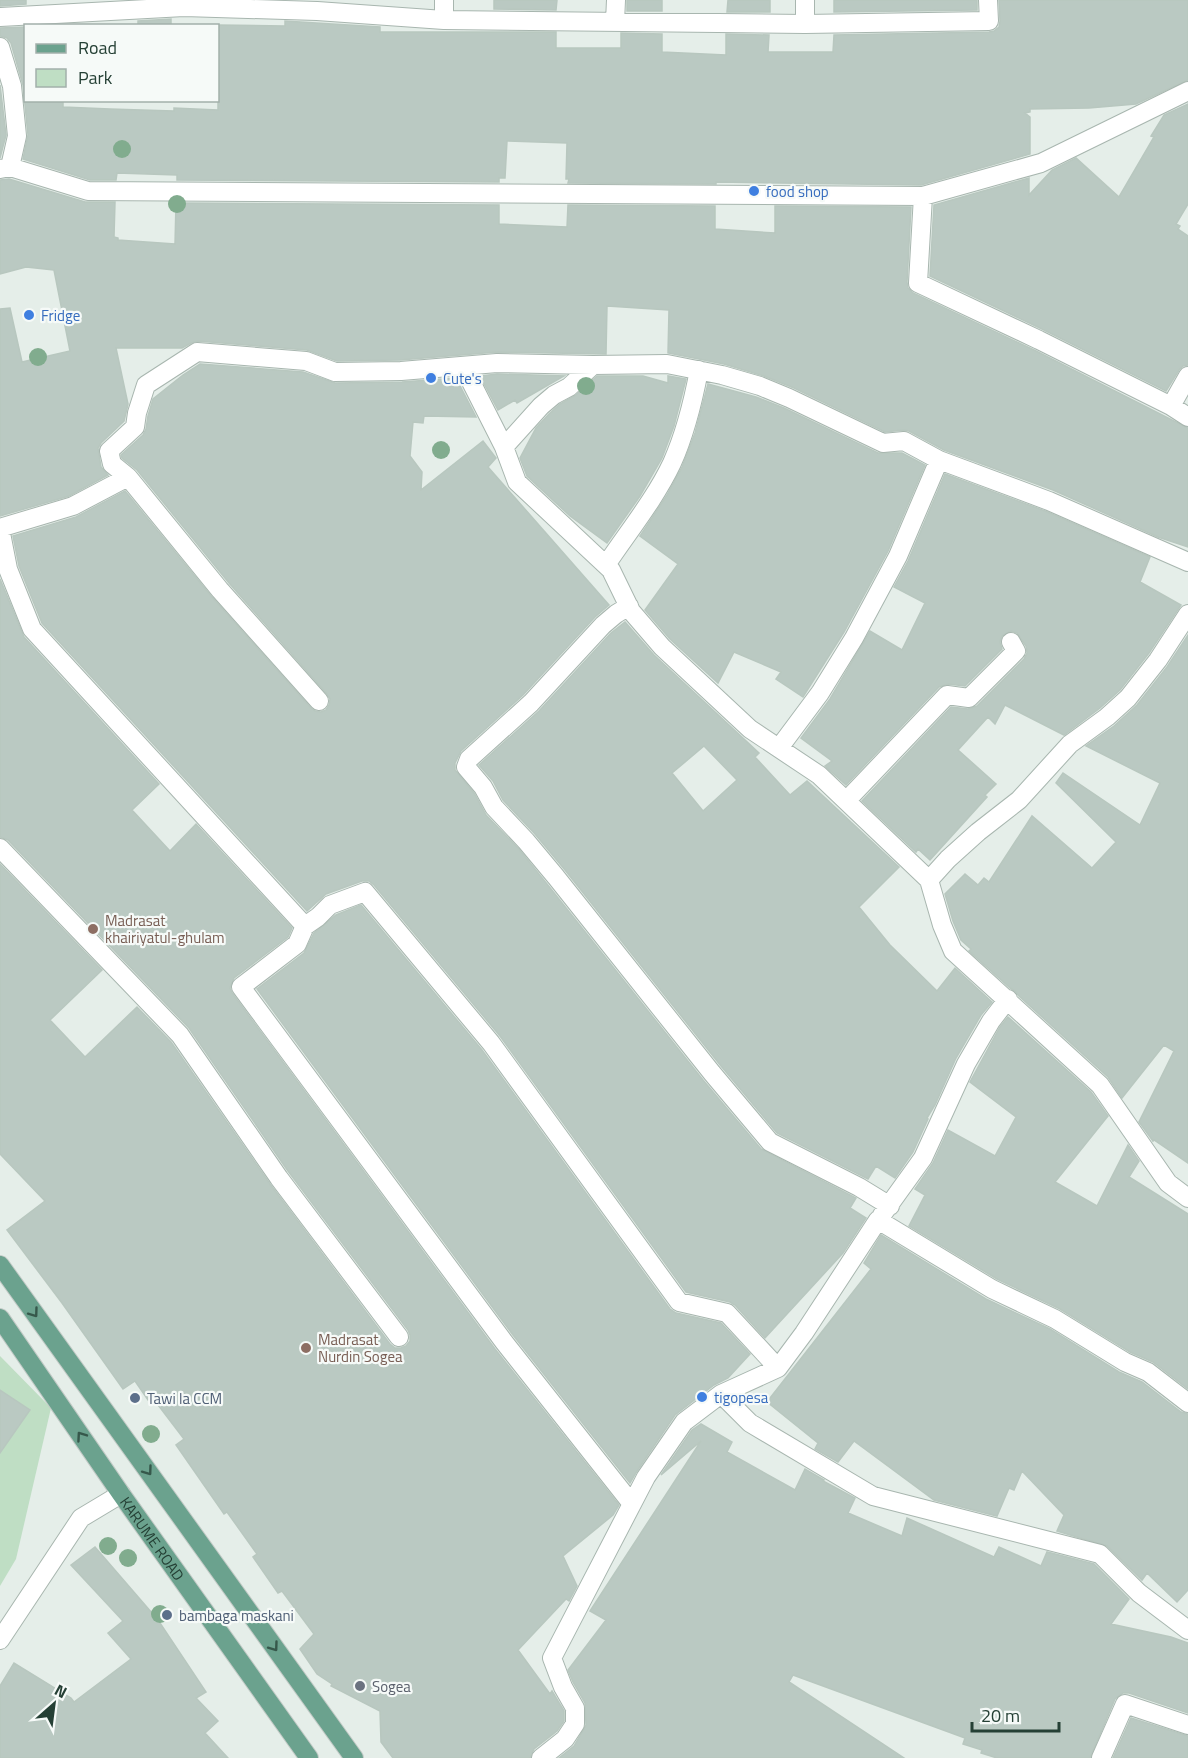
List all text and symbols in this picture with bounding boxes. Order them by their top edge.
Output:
legend [24,24,219,102]
text: Road [78,34,117,61]
text: Park [78,64,113,91]
place label: food shop [766,180,829,203]
marker: food shop [747,184,761,198]
place label: Fridge [41,304,80,327]
marker: Fridge [22,308,36,322]
place label: Cute's [443,367,482,390]
marker: Cute's [424,371,438,385]
place label: Madrasat khairiyatul-ghulam [105,909,225,949]
marker: Madrasat khairiyatul-ghulam [86,922,100,936]
one-way arrow [27,1306,38,1317]
place label: Madrasat Nurdin Sogea [318,1328,403,1368]
marker: Madrasat Nurdin Sogea [299,1341,313,1355]
place label: tigopesa [714,1386,769,1409]
place label: Tawi la CCM [147,1387,222,1410]
marker: tigopesa [695,1390,709,1404]
marker: Tawi la CCM [128,1391,142,1405]
one-way arrow [77,1431,88,1442]
one-way arrow [141,1465,152,1476]
street label: KARUME ROAD [115,1492,190,1585]
place label: bambaga maskani [179,1604,294,1627]
marker: bambaga maskani [160,1608,174,1622]
one-way arrow [267,1640,278,1651]
north arrow [24,1674,84,1734]
place label: Sogea [372,1675,411,1698]
text: N [51,1678,72,1704]
marker: Sogea [353,1679,367,1693]
scale bar [972,1695,1059,1733]
text: 20 m [981,1702,1020,1729]

